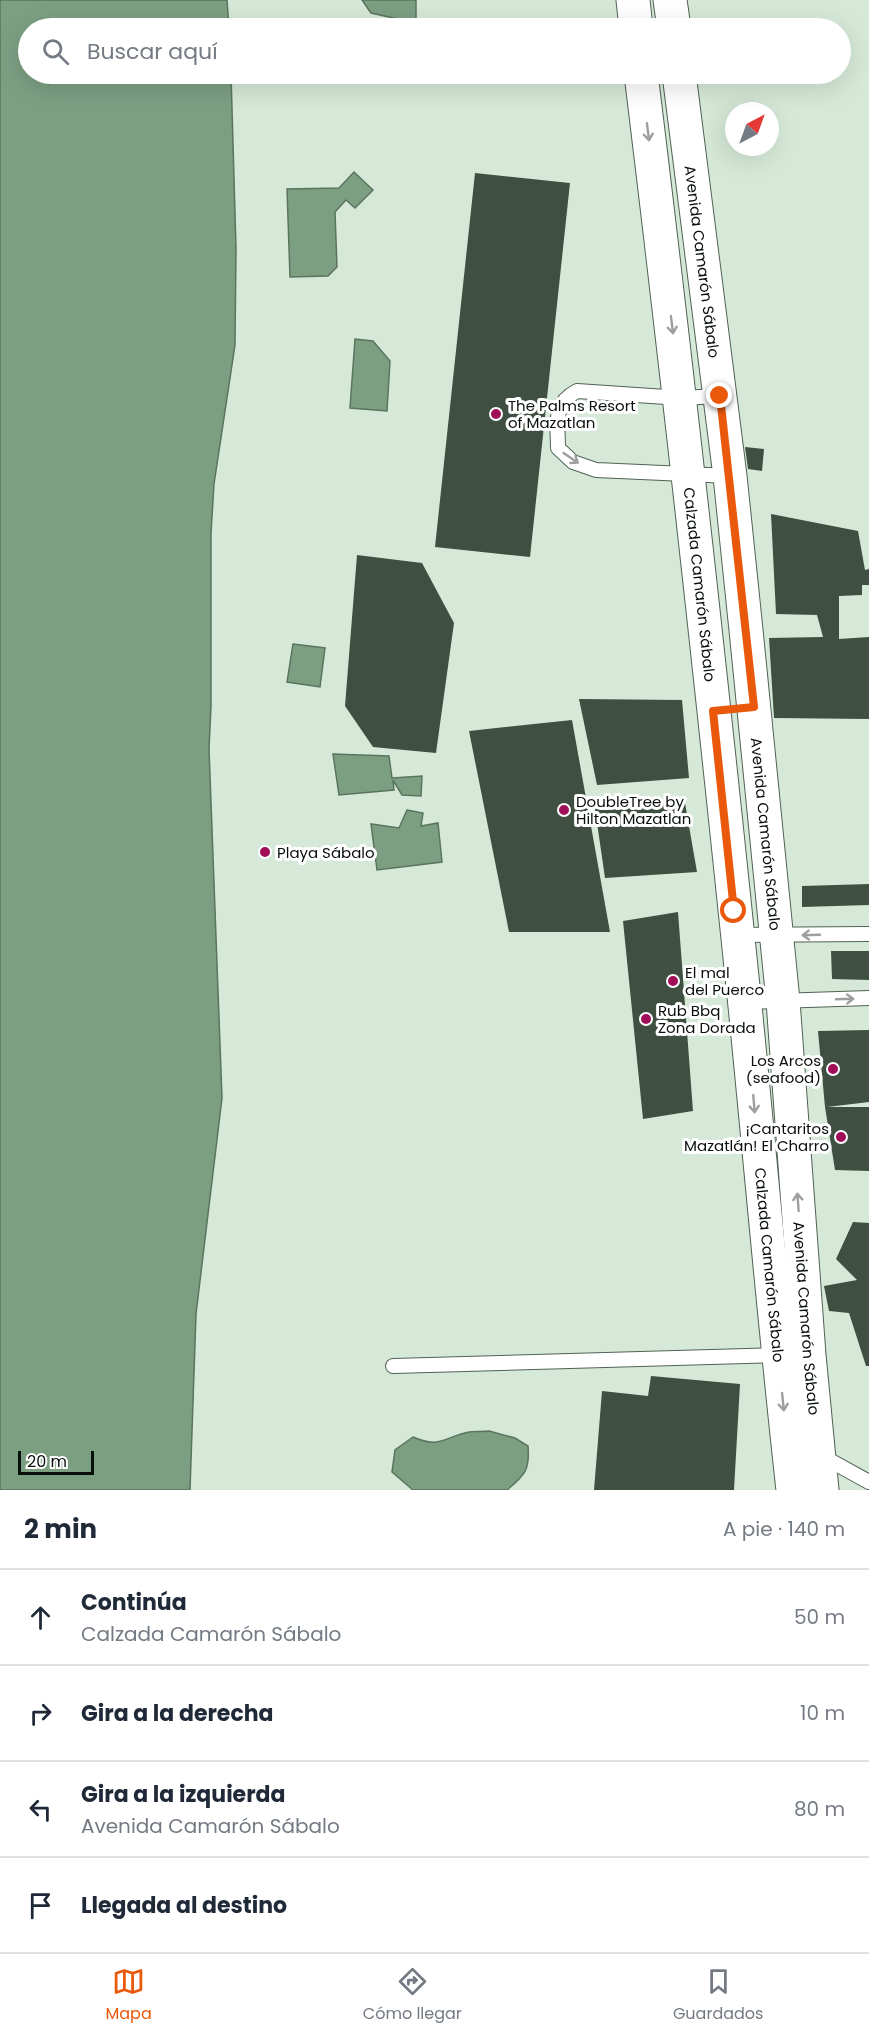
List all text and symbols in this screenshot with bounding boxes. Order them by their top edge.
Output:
search box [18,18,851,84]
icon: search [39,35,72,68]
text: Buscar aquí [87,36,218,67]
north arrow [725,102,779,156]
one-way arrow [643,121,654,141]
street label: Avenida Camarón Sábalo [680,164,725,359]
one-way arrow [667,315,678,335]
route end [706,382,732,408]
place label: The Palms Resort of Mazatlan [508,395,636,433]
marker: The Palms Resort of Mazatlan [489,407,503,421]
one-way arrow [562,452,578,464]
street label: Calzada Camarón Sábalo [679,486,721,683]
street label: Avenida Camarón Sábalo [746,736,786,932]
place label: DoubleTree by Hilton Mazatlan [576,791,691,829]
marker: DoubleTree by Hilton Mazatlan [557,803,571,817]
place label: Playa Sábalo [277,842,375,863]
marker: Playa Sábalo [258,845,272,859]
route start [720,897,746,923]
one-way arrow [801,929,821,941]
place label: El mal del Puerco [685,962,764,1000]
marker: El mal del Puerco [666,974,680,988]
one-way arrow [834,993,854,1004]
place label: Rub Bbq Zona Dorada [658,1000,756,1038]
marker: Rub Bbq Zona Dorada [639,1012,653,1026]
place label: Los Arcos (seafood) [746,1050,821,1088]
marker: Los Arcos (seafood) [826,1062,840,1076]
one-way arrow [749,1093,760,1113]
place label: ¡Cantaritos Mazatlán! El Charro [684,1118,829,1156]
marker: ¡Cantaritos Mazatlán! El Charro [834,1130,848,1144]
street label: Calzada Camarón Sábalo [750,1167,790,1363]
one-way arrow [792,1192,803,1212]
street label: Avenida Camarón Sábalo [789,1221,825,1416]
one-way arrow [778,1392,789,1412]
scale bar [18,1448,94,1476]
text: 20 m [27,1450,67,1473]
text: 2 min [24,1511,97,1547]
text: A pie · 140 m [723,1515,845,1543]
text: Continúa [81,1587,187,1618]
icon: ahead [24,1601,57,1634]
text: 50 m [794,1603,845,1631]
text: Calzada Camarón Sábalo [81,1620,341,1648]
icon: right [24,1697,57,1730]
text: Gira a la derecha [81,1698,274,1729]
text: 10 m [800,1699,845,1727]
text: Gira a la izquierda [81,1779,285,1810]
icon: left [24,1793,57,1826]
text: 80 m [794,1795,845,1823]
text: Avenida Camarón Sábalo [81,1812,340,1840]
icon: arrive [24,1889,57,1922]
text: Llegada al destino [81,1890,287,1921]
tab: Mapa [106,1965,152,2026]
tab: Cómo llegar [363,1965,462,2026]
tab: Guardados [673,1965,763,2026]

